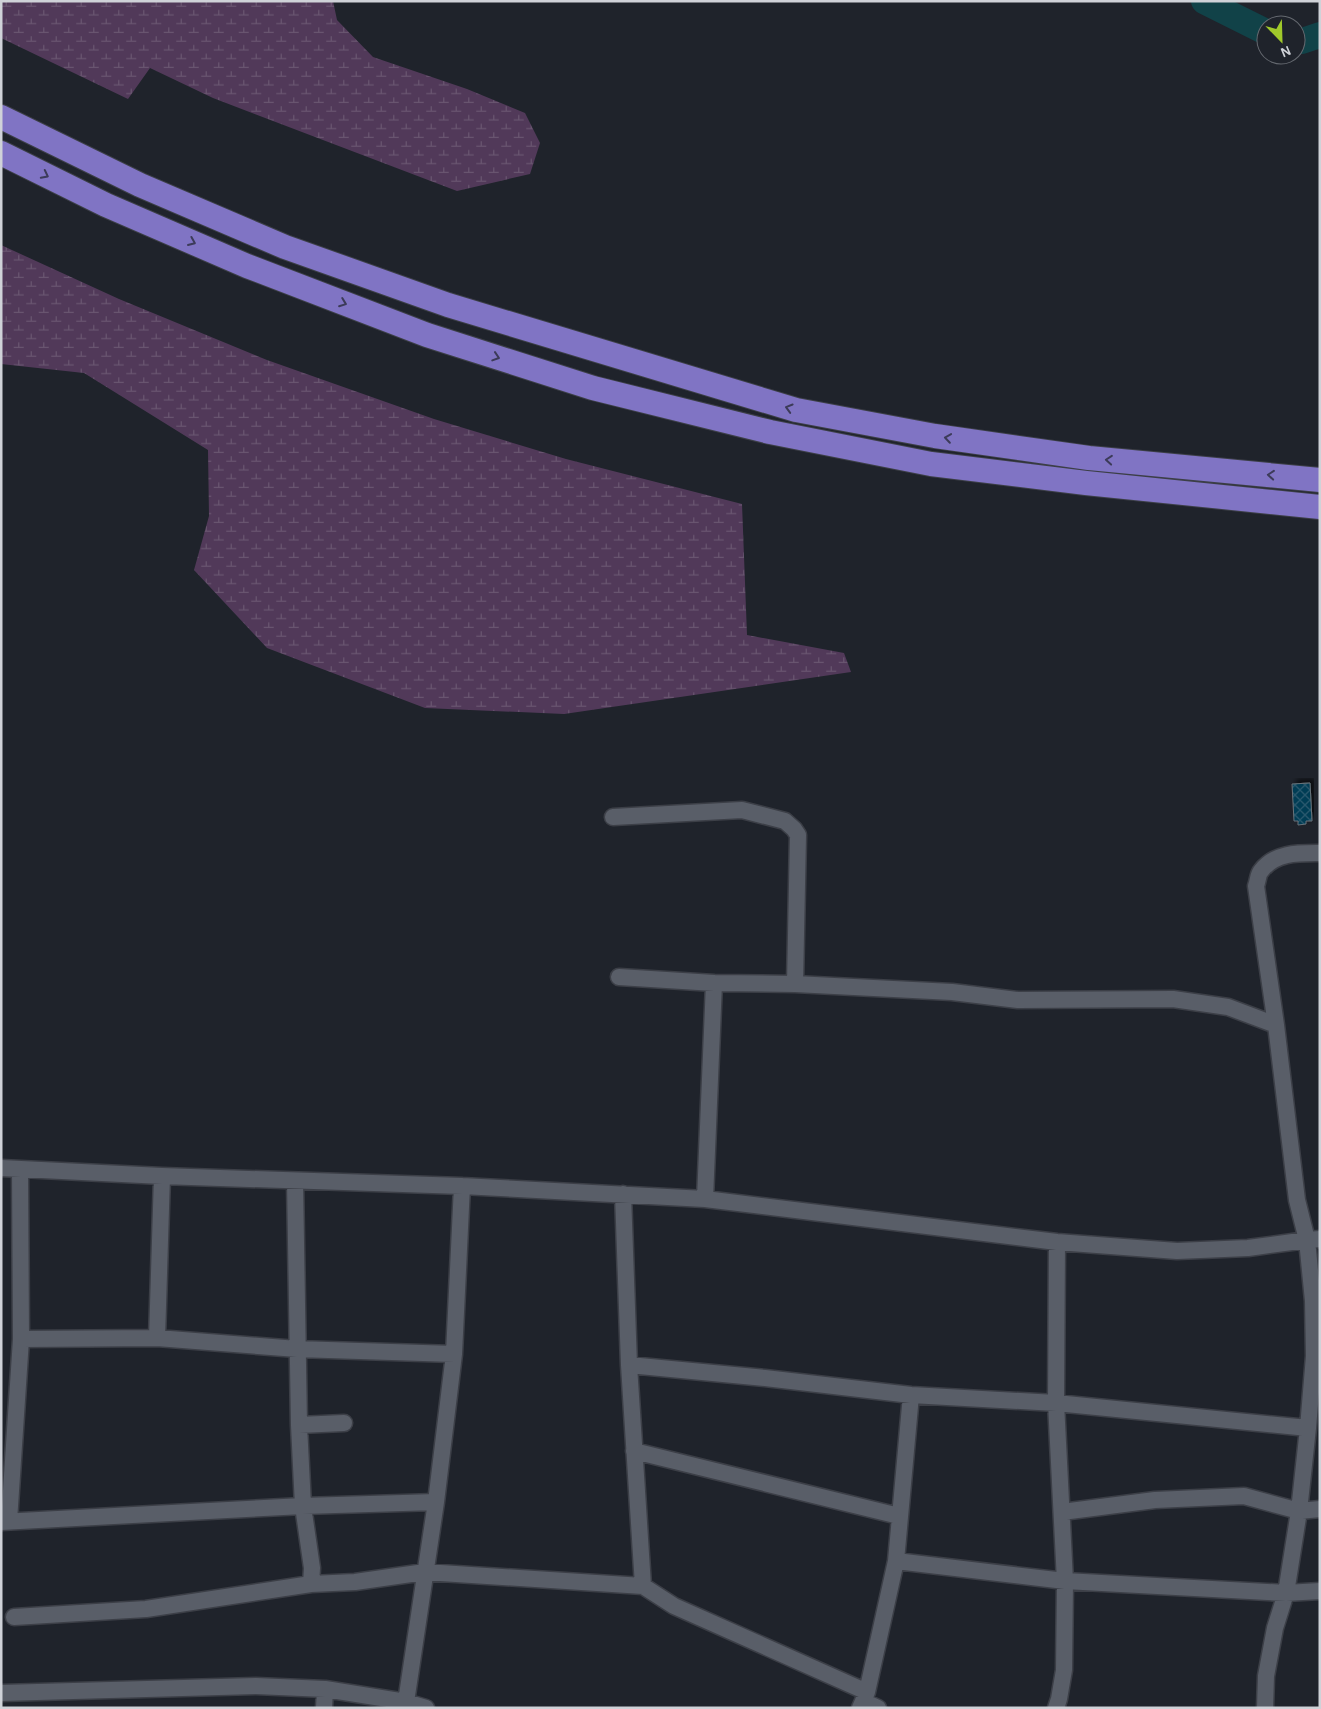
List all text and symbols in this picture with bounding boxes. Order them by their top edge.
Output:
north arrow [1256,15,1306,65]
text: N [1278,43,1293,59]
one-way arrow [40,168,49,179]
one-way arrow [187,236,196,247]
one-way arrow [338,297,347,307]
one-way arrow [492,351,500,361]
one-way arrow [785,404,793,414]
one-way arrow [944,433,952,444]
one-way arrow [1105,455,1113,466]
one-way arrow [1267,470,1275,481]

